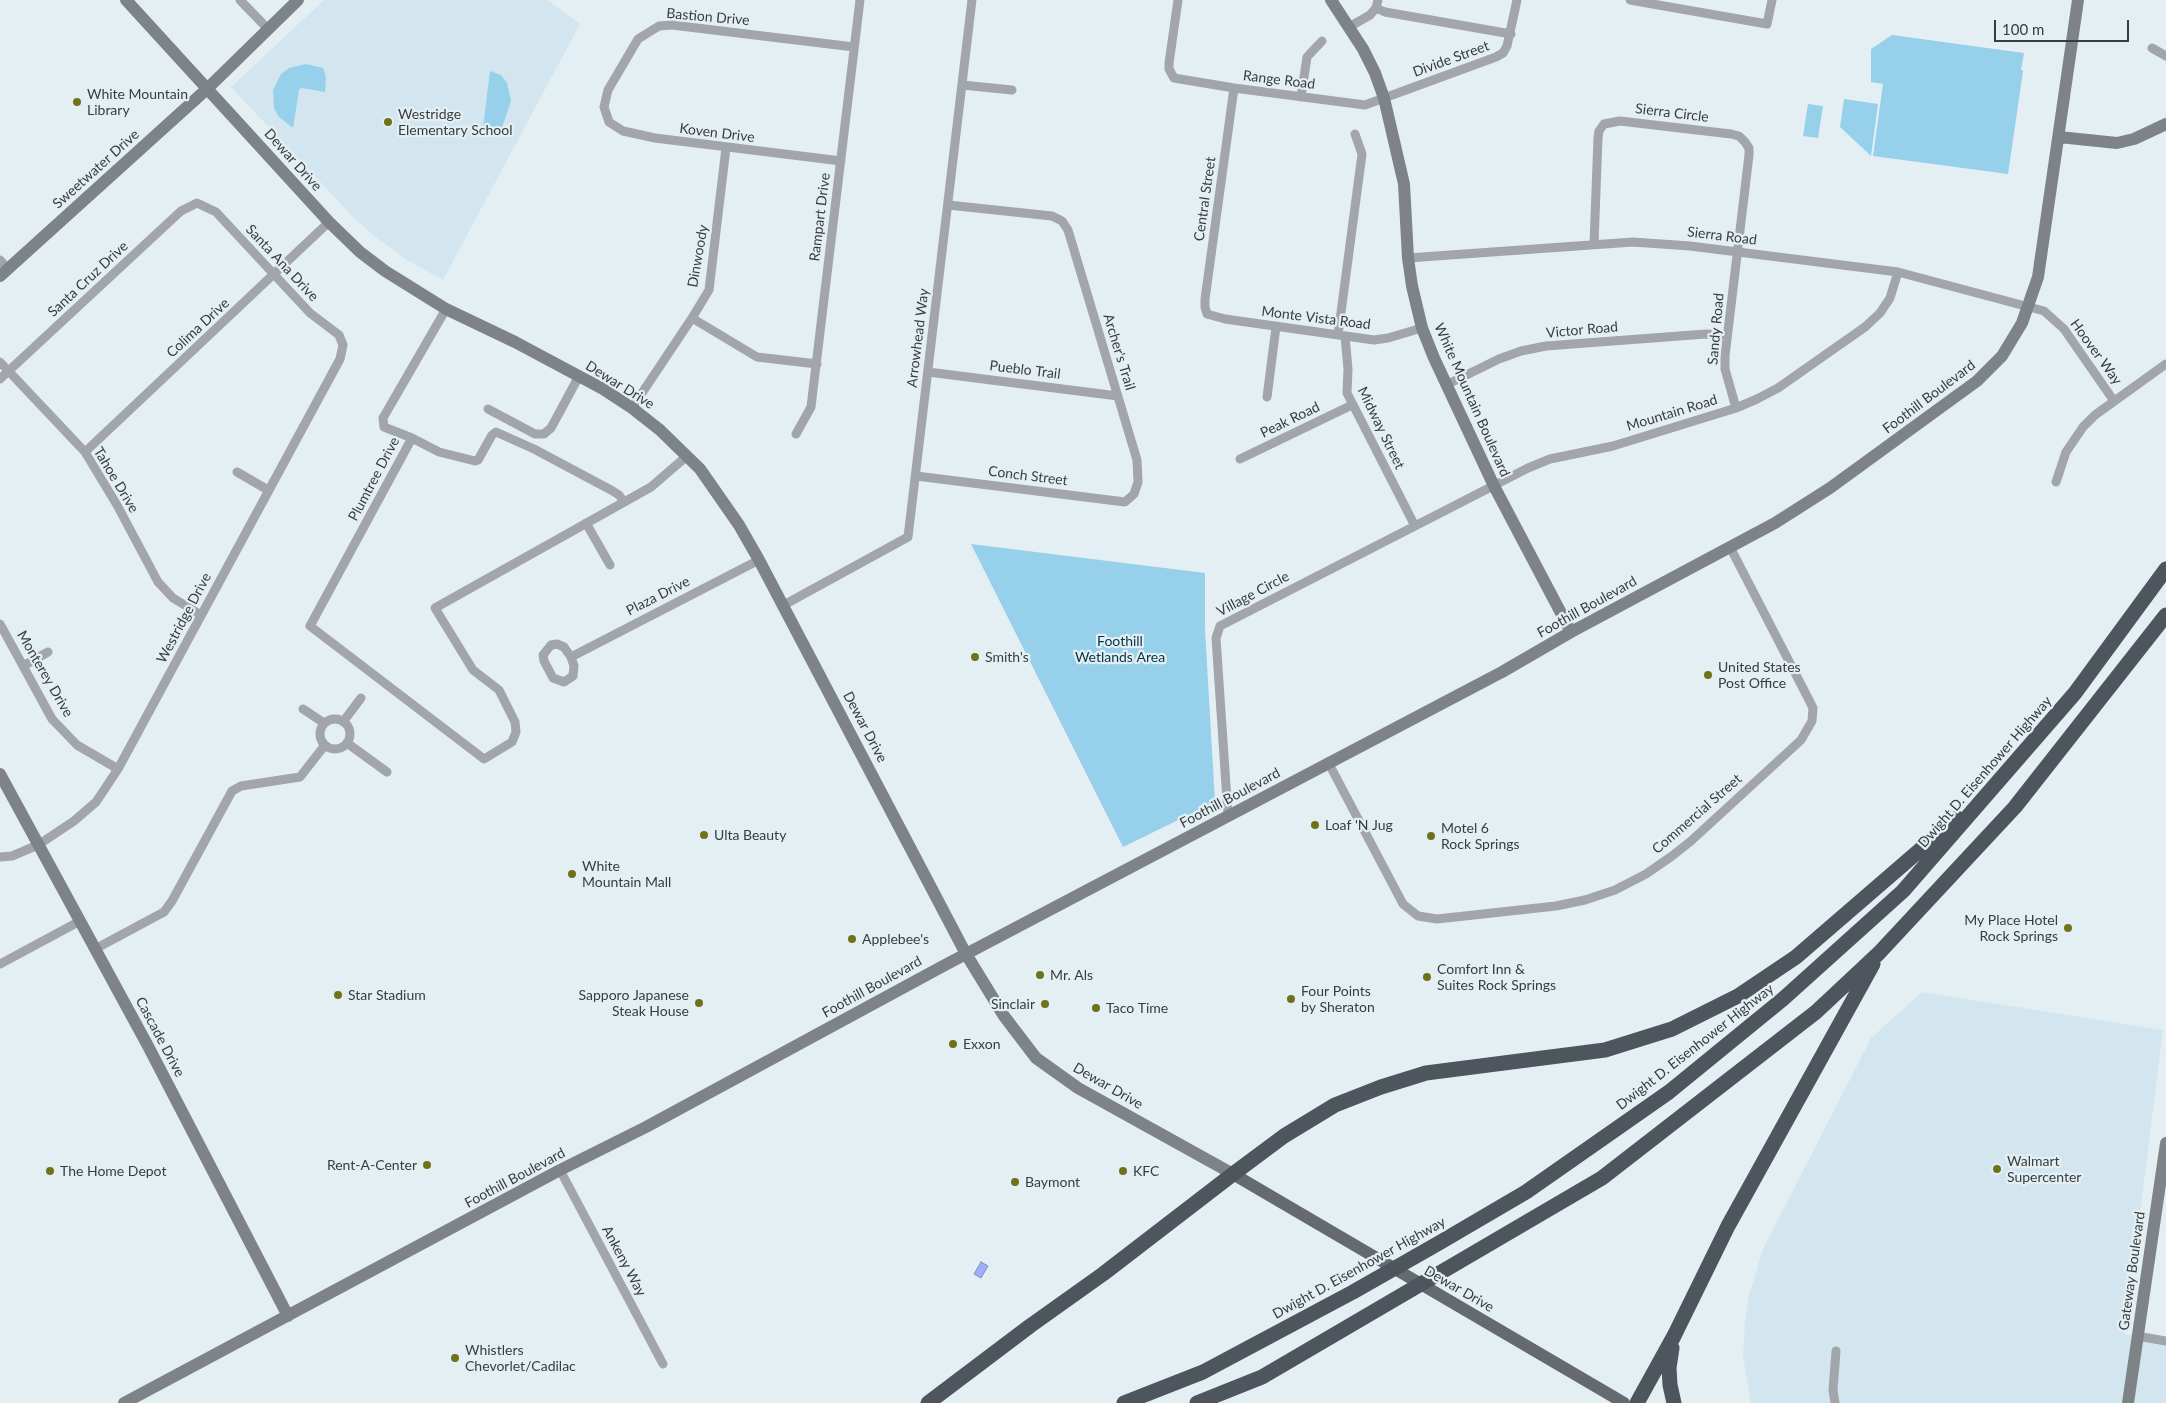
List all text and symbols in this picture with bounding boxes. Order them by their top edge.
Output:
street label: Bastion Drive [666,5,750,29]
scale bar [1996,10,2131,42]
text: 100 m [2002,20,2044,38]
street label: Divide Street [1410,37,1492,81]
street label: Range Road [1242,67,1316,93]
place label: White Mountain Library [87,86,188,118]
marker: White Mountain Library [71,96,83,108]
street label: Sierra Circle [1634,100,1710,126]
place label: Westridge Elementary School [398,106,512,138]
marker: Westridge Elementary School [382,116,394,128]
street label: Koven Drive [678,120,756,146]
street label: Dewar Drive [261,125,325,195]
street label: Sweetwater Drive [49,126,143,212]
street label: Central Street [1191,156,1219,242]
street label: Rampart Drive [806,172,834,262]
street label: Santa Ana Drive [242,221,322,305]
street label: Dinwoody [684,223,712,289]
street label: Sierra Road [1686,223,1758,249]
street label: Santa Cruz Drive [45,238,131,320]
street label: Arrowhead Way [904,288,932,388]
street label: Sandy Road [1704,292,1728,366]
street label: Colima Drive [163,295,233,361]
street label: Monte Vista Road [1260,303,1372,333]
street label: Archer's Trail [1099,312,1139,392]
street label: Hoover Way [2067,316,2125,388]
street label: Victor Road [1545,318,1619,342]
street label: White Mountain Boulevard [1430,321,1514,479]
street label: Dewar Drive [583,357,657,413]
street label: Pueblo Trail [988,357,1062,383]
street label: Foothill Boulevard [1879,357,1979,437]
street label: Midway Street [1354,384,1408,472]
street label: Mountain Road [1625,391,1719,435]
street label: Peak Road [1257,398,1323,442]
street label: Plumtree Drive [345,434,403,524]
street label: Tahoe Drive [90,444,142,516]
street label: Conch Street [987,463,1069,489]
street label: Village Circle [1214,568,1292,620]
street label: Westridge Drive [153,570,215,666]
street label: Plaza Drive [624,573,692,619]
street label: Foothill Boulevard [1534,573,1640,641]
street label: Monterey Drive [13,628,77,720]
park label: Foothill Wetlands Area [1075,633,1165,666]
place label: Smith's [985,649,1029,665]
marker: Smith's [969,651,981,663]
place label: United States Post Office [1718,659,1801,692]
marker: United States Post Office [1702,669,1714,681]
street label: Dewar Drive [839,689,891,765]
street label: Dwight D. Eisenhower Highway [1915,693,2055,851]
street label: Foothill Boulevard [1177,764,1283,832]
street label: Commercial Street [1649,771,1745,857]
place label: Loaf 'N Jug [1325,817,1393,833]
marker: Loaf 'N Jug [1309,819,1321,831]
place label: Motel 6 Rock Springs [1441,820,1520,852]
place label: Ulta Beauty [714,827,786,843]
marker: Ulta Beauty [698,829,710,841]
marker: Motel 6 Rock Springs [1425,830,1437,842]
place label: White Mountain Mall [582,858,671,890]
marker: White Mountain Mall [566,868,578,880]
place label: My Place Hotel Rock Springs [1964,912,2058,944]
marker: My Place Hotel Rock Springs [2062,922,2074,934]
place label: Applebee's [862,931,929,947]
marker: Applebee's [846,933,858,945]
street label: Foothill Boulevard [819,953,925,1021]
place label: Comfort Inn & Suites Rock Springs [1437,961,1556,994]
place label: Mr. Als [1050,967,1093,983]
marker: Mr. Als [1034,969,1046,981]
marker: Comfort Inn & Suites Rock Springs [1421,971,1433,983]
street label: Dwight D. Eisenhower Highway [1613,980,1777,1114]
place label: Four Points by Sheraton [1301,983,1375,1016]
place label: Star Stadium [348,987,426,1003]
place label: Sapporo Japanese Steak House [579,987,689,1020]
marker: Star Stadium [332,989,344,1001]
marker: Four Points by Sheraton [1285,993,1297,1005]
street label: Cascade Drive [132,994,188,1080]
place label: Sinclair [991,996,1035,1012]
marker: Sapporo Japanese Steak House [693,997,705,1009]
marker: Sinclair [1039,998,1051,1010]
place label: Taco Time [1106,1000,1168,1016]
marker: Taco Time [1090,1002,1102,1014]
place label: Exxon [963,1036,1000,1052]
marker: Exxon [947,1038,959,1050]
street label: Dewar Drive [1070,1059,1146,1113]
street label: Foothill Boulevard [462,1144,568,1212]
place label: Walmart Supercenter [2007,1153,2081,1186]
place label: Rent-A-Center [327,1157,417,1173]
marker: Rent-A-Center [421,1159,433,1171]
place label: The Home Depot [60,1163,166,1179]
place label: KFC [1133,1163,1159,1179]
marker: Walmart Supercenter [1991,1163,2003,1175]
marker: The Home Depot [44,1165,56,1177]
marker: KFC [1117,1165,1129,1177]
place label: Baymont [1025,1174,1080,1190]
marker: Baymont [1009,1176,1021,1188]
street label: Gateway Boulevard [2115,1211,2149,1331]
street label: Dwight D. Eisenhower Highway [1270,1213,1448,1323]
street label: Ankeny Way [598,1223,650,1299]
street label: Dewar Drive [1421,1262,1497,1316]
place label: Whistlers Chevorlet/Cadilac [465,1342,576,1374]
marker: Whistlers Chevorlet/Cadilac [449,1352,461,1364]

